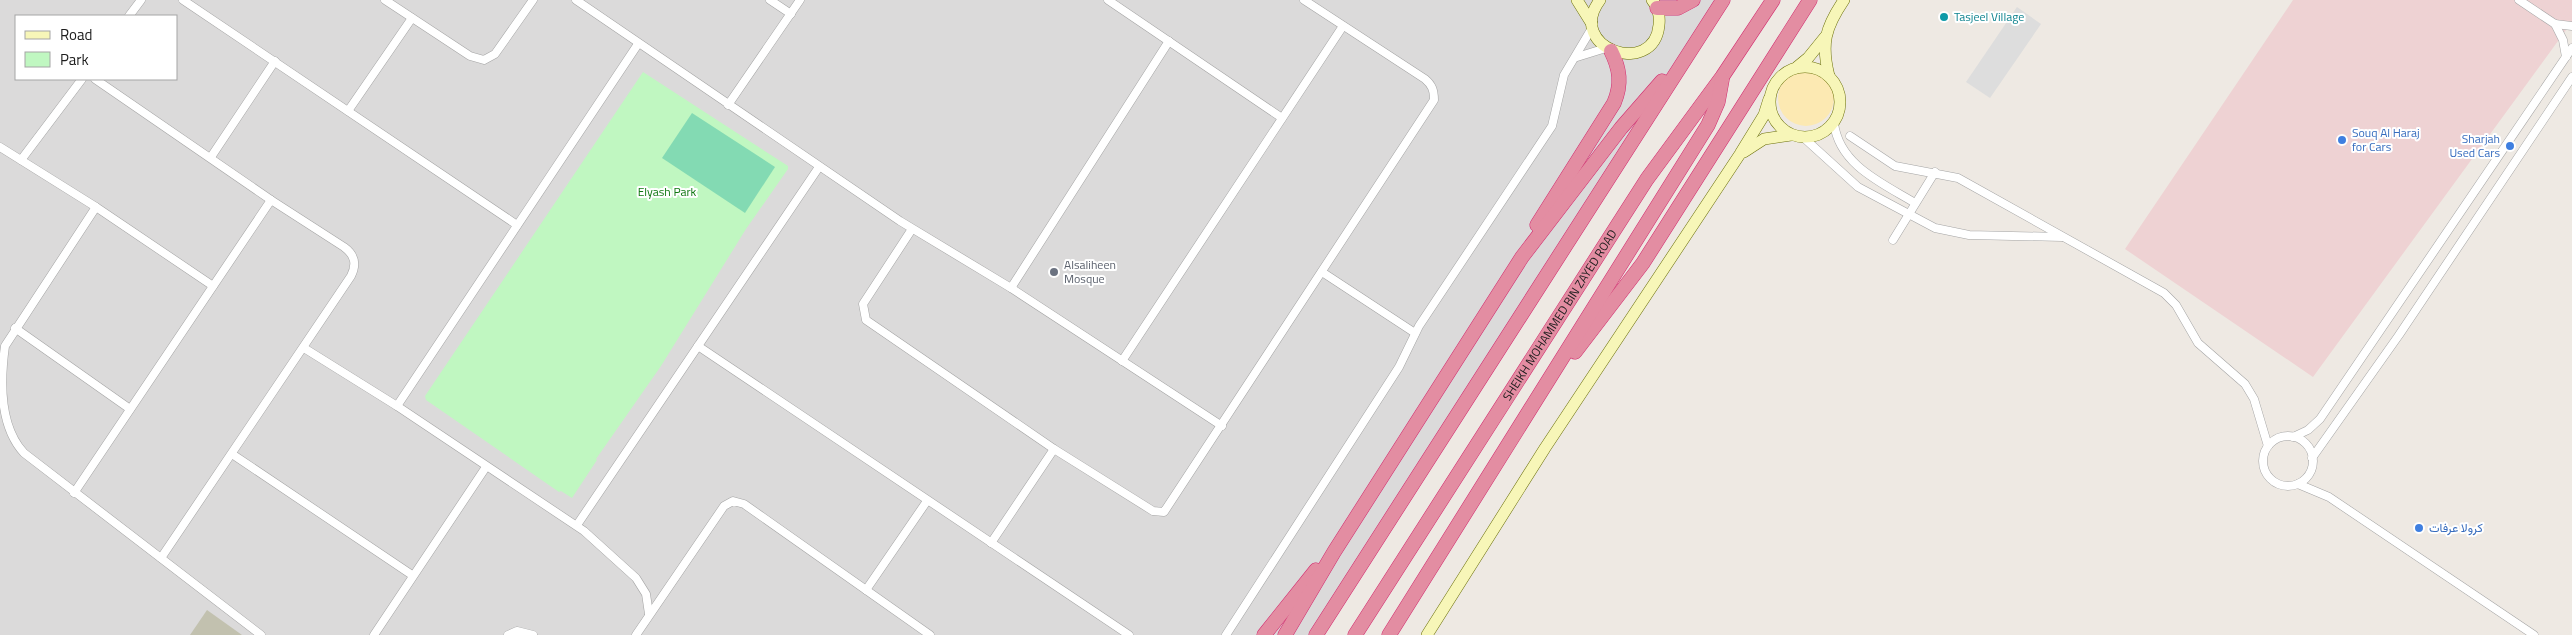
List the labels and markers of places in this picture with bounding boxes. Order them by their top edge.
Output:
place label: Tasjeel Village [1954,7,2024,26]
marker: Tasjeel Village [1938,11,1950,23]
place label: Souq Al Haraj for Cars [2352,123,2420,156]
place label: Sharjah Used Cars [2449,129,2500,162]
marker: Souq Al Haraj for Cars [2336,134,2348,146]
marker: Sharjah Used Cars [2504,140,2516,152]
place label: Alsaliheen Mosque [1064,255,1116,288]
marker: Alsaliheen Mosque [1048,266,1060,278]
place label: كرولا عرفات [2429,518,2483,537]
marker: كرولا عرفات [2413,522,2425,534]

